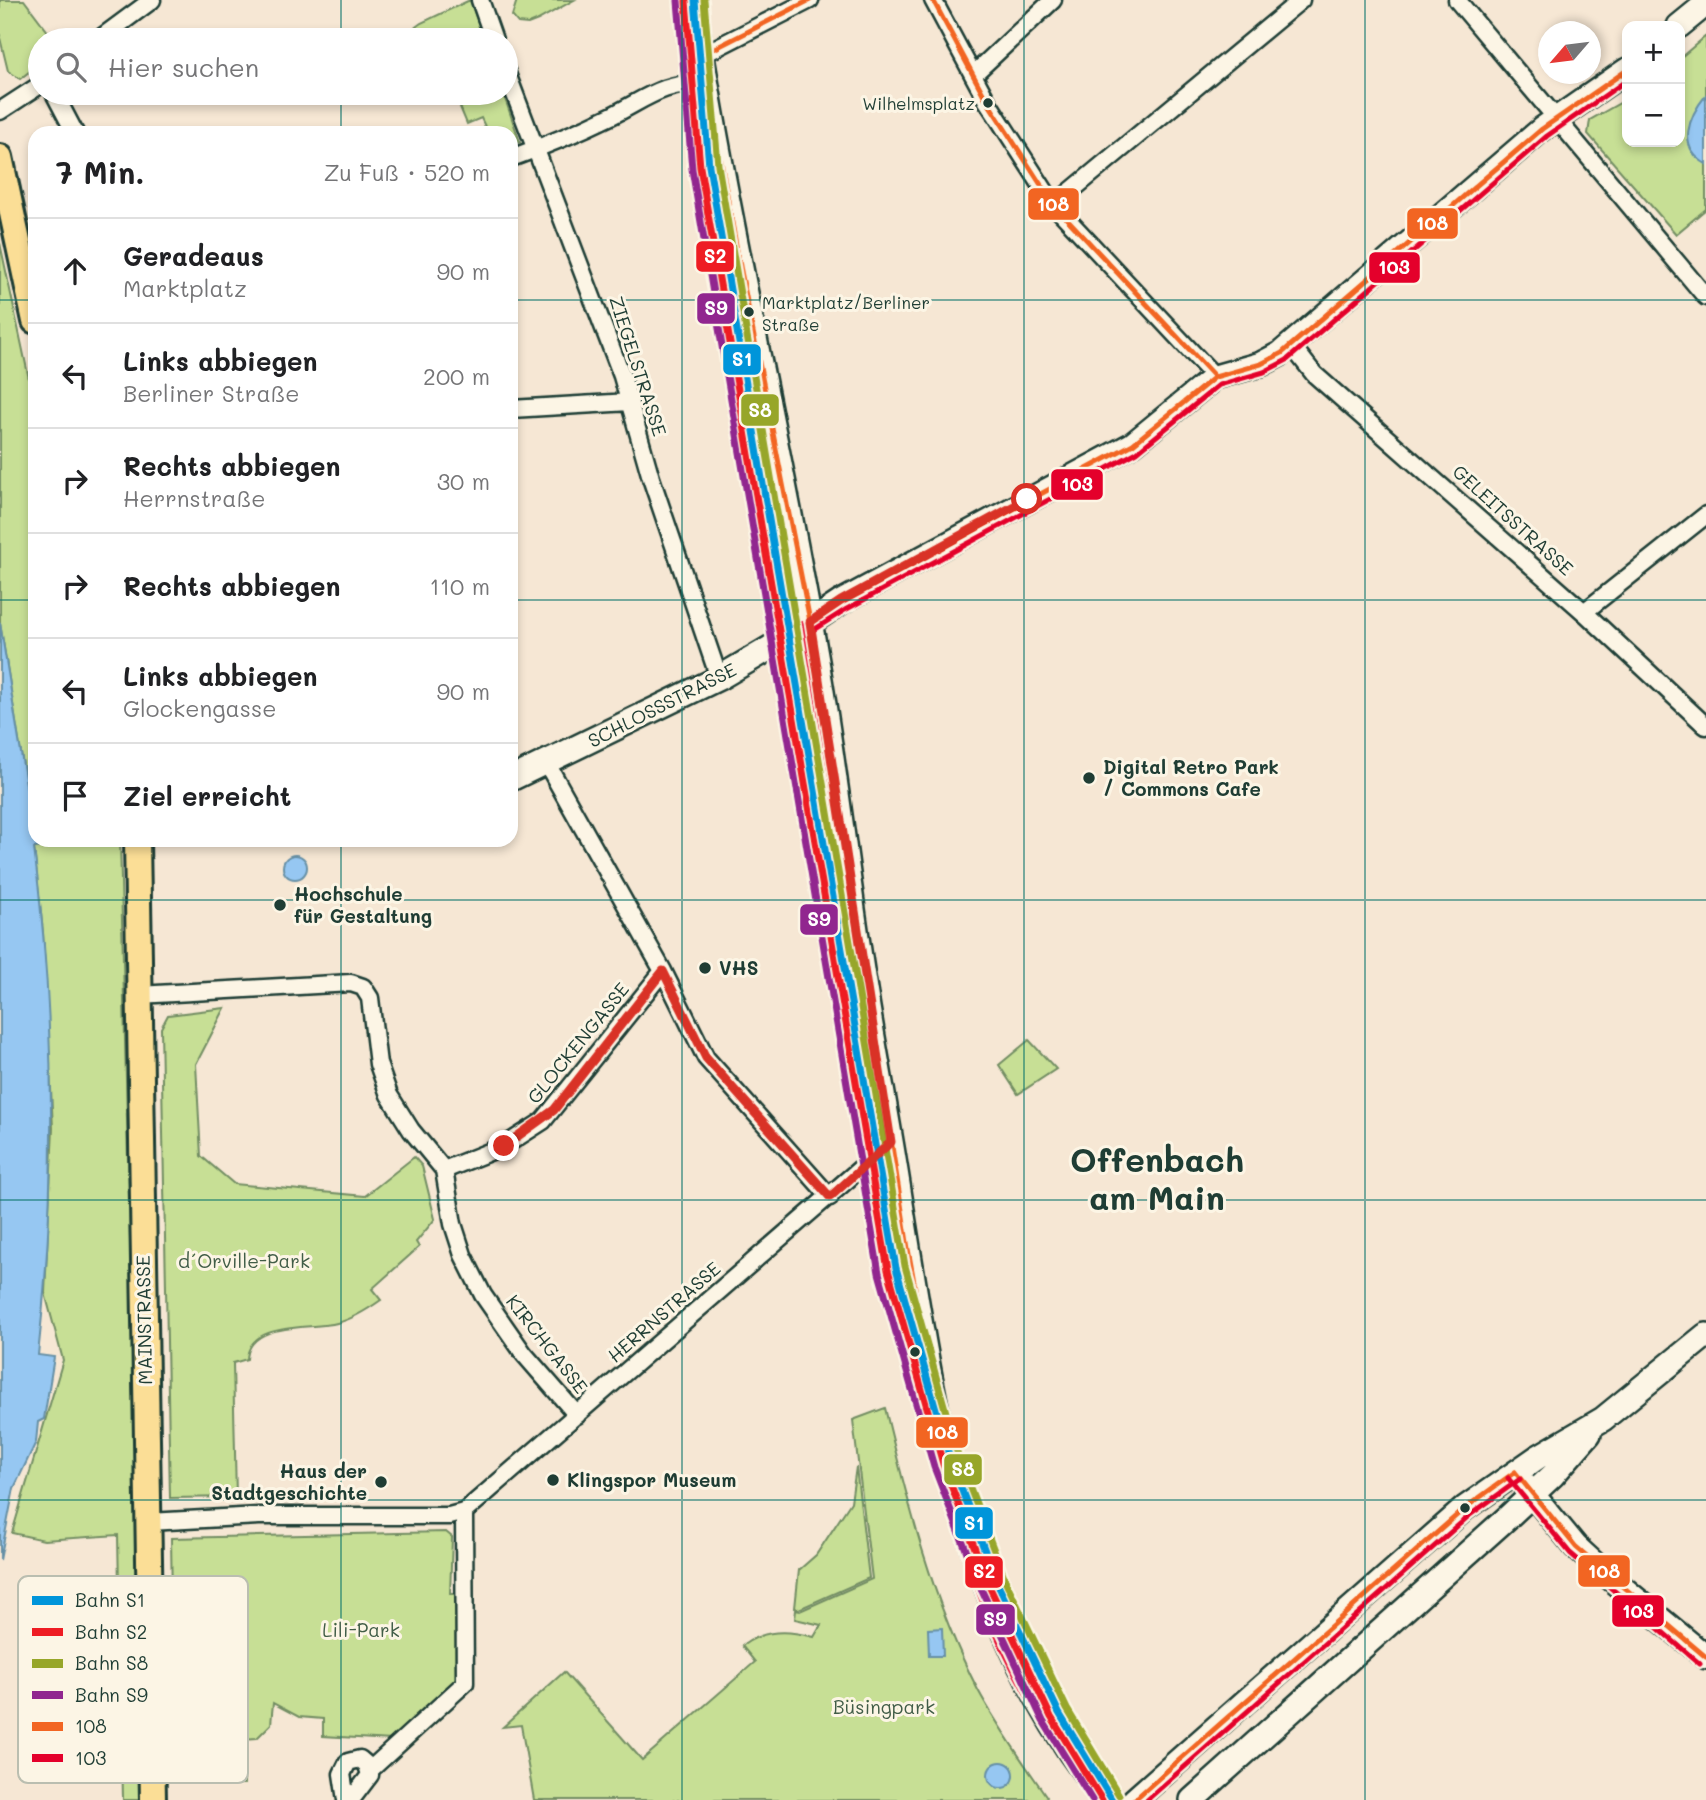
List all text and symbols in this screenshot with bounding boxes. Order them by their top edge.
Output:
north arrow [1538,21,1601,84]
map controls [1622,21,1685,147]
button: + [1622,21,1685,84]
search box [28,28,518,105]
icon: search [52,48,90,86]
text: Hier suchen [108,50,259,84]
button: − [1622,84,1685,147]
place label: Wilhelmsplatz [862,92,975,114]
marker: Wilhelmsplatz [981,96,995,110]
text: 7 Min. [56,152,144,192]
text: Zu Fuß · 520 m [324,157,490,187]
line badge: 108 [1027,187,1080,221]
text: 108 [1037,191,1069,216]
line badge: 108 [1406,207,1459,240]
text: 108 [1416,210,1448,235]
text: Geradeaus [123,239,264,273]
line badge: S2 [695,240,735,273]
text: S2 [704,243,726,268]
line badge: 103 [1368,251,1421,284]
icon: ahead [56,252,94,290]
text: 103 [1378,254,1410,279]
text: 90 m [437,256,490,286]
text: Marktplatz [123,273,247,303]
place label: Marktplatz/Berliner Straße [762,291,930,335]
line badge: S9 [696,292,736,325]
street label: ZIEGELSTRASSE [604,293,673,439]
text: S9 [704,295,728,320]
marker: Marktplatz/Berliner Straße [742,305,756,319]
line badge: S1 [722,343,762,376]
text: Links abbiegen [123,344,318,378]
text: S1 [732,346,752,371]
icon: left [56,357,94,395]
text: 200 m [423,361,490,391]
text: Berliner Straße [123,378,300,408]
line badge: S8 [740,393,780,427]
text: S8 [748,397,772,422]
text: Rechts abbiegen [123,449,340,483]
street label: GELEITSSTRASSE [1448,459,1579,581]
icon: right [56,462,94,500]
text: 30 m [437,466,490,496]
line badge: 103 [1050,468,1104,501]
text: 103 [1061,471,1093,496]
text: Herrnstraße [123,483,265,513]
route start [1011,483,1042,514]
icon: right [56,567,94,605]
text: Rechts abbiegen [123,569,340,603]
text: 110 m [430,571,490,601]
street label: SCHLOSSSTRASSE [583,656,740,753]
text: Links abbiegen [123,659,318,693]
icon: left [56,672,94,710]
text: 90 m [437,676,490,706]
text: Glockengasse [123,693,276,723]
place label: Digital Retro Park / Commons Cafe [1103,754,1279,801]
marker: Digital Retro Park / Commons Cafe [1081,770,1097,786]
icon: arrive [56,777,94,815]
text: Ziel erreicht [123,779,291,813]
place label: Hochschule für Gestaltung [294,881,432,928]
marker: Hochschule für Gestaltung [272,897,288,913]
line badge: S9 [799,903,839,936]
text: S9 [807,906,831,931]
place label: VHS [719,955,759,980]
marker: VHS [697,960,713,976]
street label: GLOCKENGASSE [521,977,634,1108]
route end [488,1130,519,1161]
district label: Offenbach am Main [1070,1137,1244,1218]
park label: d´Orville-Park [178,1248,310,1273]
street label: MAINSTRASSE [130,1255,157,1385]
street label: HERRNSTRASSE [602,1256,725,1368]
street label: KIRCHGASSE [501,1289,594,1398]
unlabelled marker [908,1345,922,1359]
line badge: 108 [915,1416,969,1449]
text: 108 [926,1419,958,1444]
line badge: S8 [943,1453,983,1486]
text: S8 [951,1456,975,1481]
place label: Haus der Stadtgeschichte [211,1458,367,1505]
place label: Klingspor Museum [567,1467,736,1492]
marker: Klingspor Museum [545,1472,561,1488]
marker: Haus der Stadtgeschichte [373,1474,389,1490]
unlabelled marker [1458,1501,1472,1515]
line badge: S1 [954,1506,994,1540]
text: S1 [964,1510,984,1535]
line badge: 108 [1577,1554,1631,1588]
line badge: S2 [964,1555,1004,1589]
text: S2 [973,1558,995,1583]
text: 108 [1588,1558,1620,1583]
legend [18,1576,248,1783]
text: Bahn S1 [75,1587,145,1612]
line badge: 103 [1611,1594,1665,1628]
text: 103 [1622,1598,1654,1623]
line badge: S9 [975,1603,1016,1636]
text: S9 [983,1606,1007,1631]
park label: Lili-Park [322,1617,400,1642]
text: Bahn S2 [75,1619,147,1644]
text: Bahn S8 [75,1650,148,1675]
text: Bahn S9 [75,1682,148,1707]
park label: Büsingpark [833,1694,935,1719]
text: 108 [75,1713,107,1738]
text: 103 [75,1745,106,1770]

